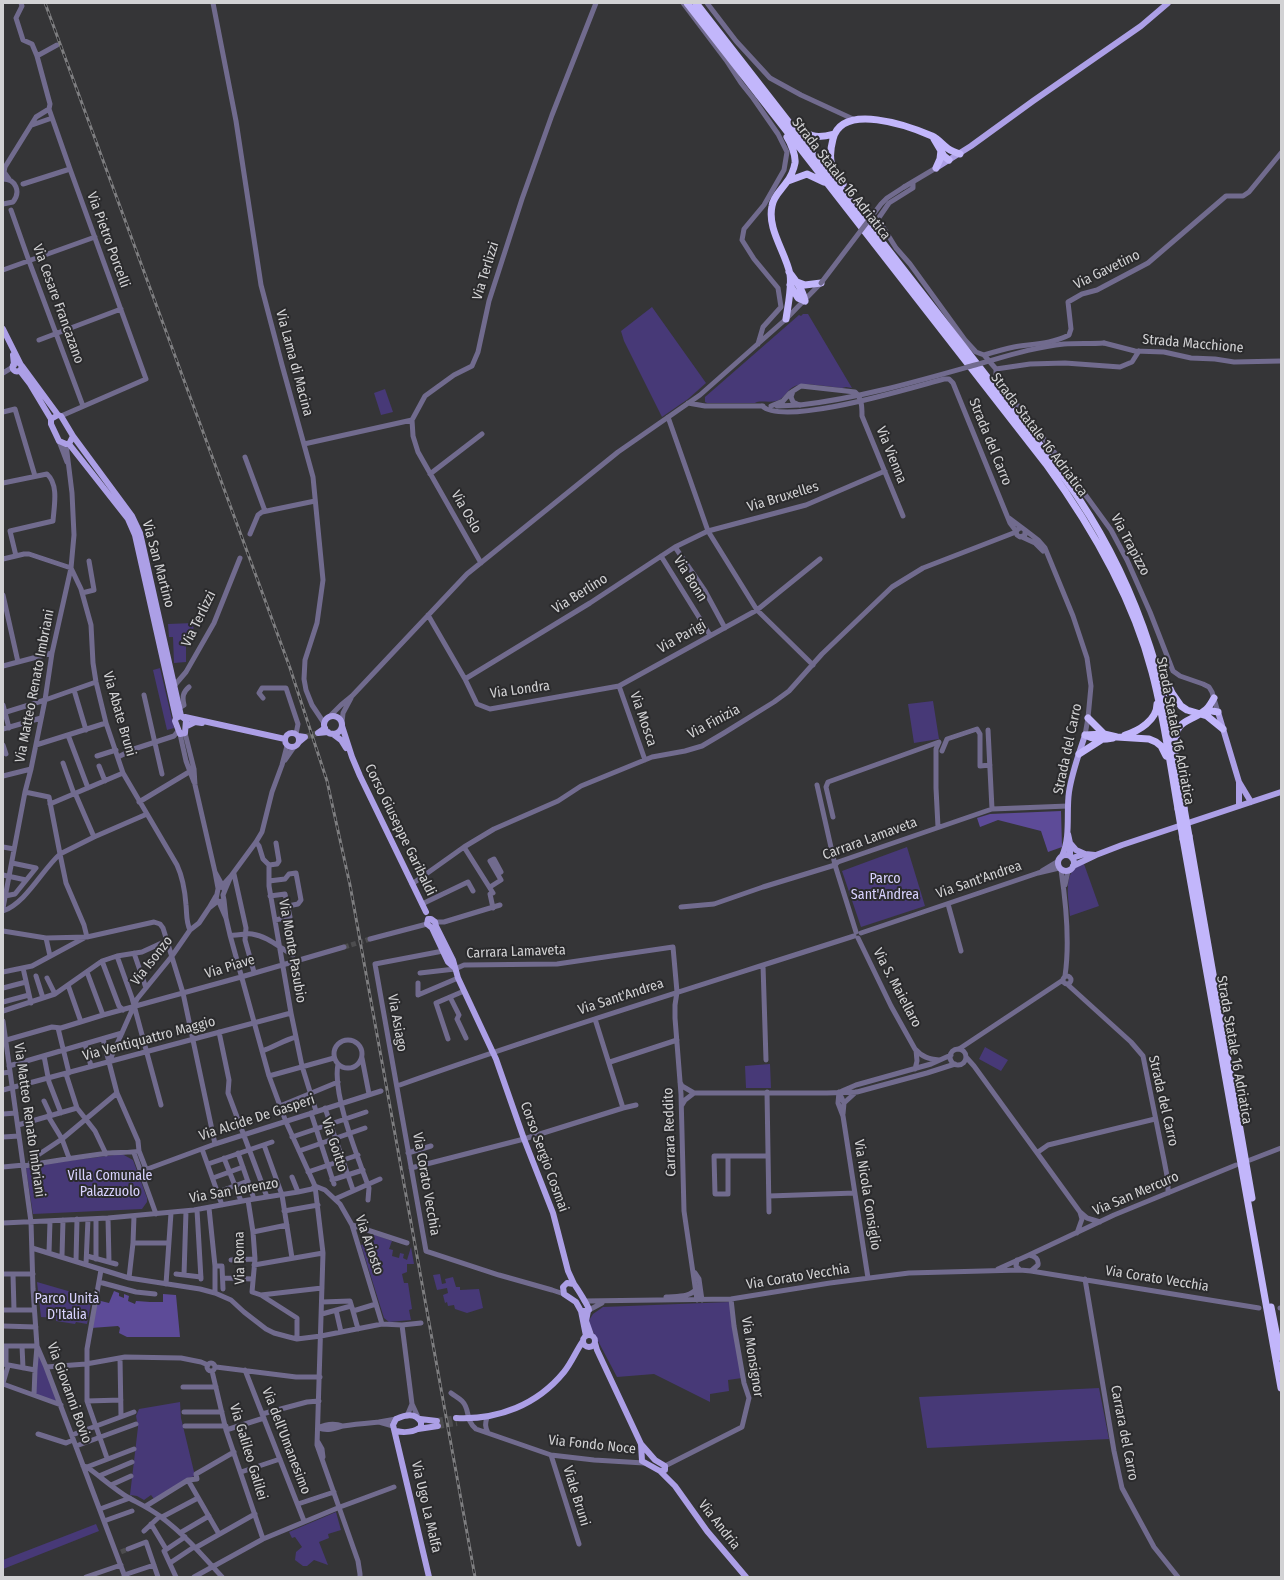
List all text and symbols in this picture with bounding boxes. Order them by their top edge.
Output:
street label: Strada Statale 16 Adriatica [788,115,894,243]
street label: Via Pietro Porcelli [83,190,133,290]
street label: Via Terlizzi [469,240,503,302]
street label: Via Cesare Francazano [29,242,87,366]
street label: Via Gavetino [1071,247,1143,293]
street label: Via Lama di Macina [272,308,316,418]
street label: Strada Macchione [1142,331,1244,357]
street label: Strada Statale 16 Adriatica [987,370,1091,500]
street label: Strada del Carro [965,396,1015,488]
street label: Via Vienna [872,424,910,486]
street label: Via Bruxelles [745,478,821,516]
street label: Via Oslo [447,488,485,536]
street label: Via Trapizzo [1107,511,1153,579]
street label: Via San Martino [138,518,178,610]
street label: Via Bonn [669,553,711,605]
street label: Via Berlino [549,570,611,618]
street label: Via Terlizzi [178,588,220,650]
street label: Via Matteo Renato Imbriani [12,608,58,764]
street label: Via Parigi [655,617,709,657]
street label: Strada Statale 16 Adriatica [1152,656,1198,806]
street label: Via Abate Bruni [99,670,139,758]
street label: Via Londra [489,677,551,703]
street label: Via Mosca [626,689,660,749]
street label: Via Finizia [685,701,743,743]
street label: Strada del Carro [1050,702,1086,796]
street label: Corso Giuseppe Garibaldi [361,761,439,899]
street label: Carrara Lamaveta [820,814,920,864]
street label: Via Sant'Andrea [934,858,1024,902]
park label: Parco Sant'Andrea [851,871,919,904]
street label: Via Monte Pasubio [275,898,309,1004]
street label: Via Isonzo [128,933,176,989]
street label: Carrara Lamaveta [466,942,566,962]
street label: Via S. Maiellaro [869,946,925,1030]
street label: Via Piave [203,951,257,983]
street label: Strada Statale 16 Adriatica [1213,974,1255,1126]
street label: Via Sant'Andrea [576,975,666,1019]
street label: Via Asiago [384,993,410,1053]
street label: Via Ventiquattro Maggio [81,1013,217,1065]
street label: Via Matteo Renato Imbriani [10,1042,48,1198]
street label: Strada del Carro [1144,1054,1182,1148]
street label: Carrara Reddito [660,1087,680,1177]
street label: Via Alcide De Gasperi [197,1091,317,1145]
street label: Corso Sergio Cosmai [516,1100,572,1214]
street label: Via Goitto [317,1116,351,1174]
street label: Via Corato Vecchia [409,1131,443,1237]
street label: Via Nicola Consiglio [850,1138,884,1252]
park label: Villa Comunale Palazzuolo [67,1168,153,1200]
street label: Via San Mercuro [1091,1168,1181,1220]
street label: Via San Lorenzo [188,1175,280,1207]
street label: Via Ariosto [351,1213,387,1277]
street label: Via Roma [231,1231,249,1285]
street label: Via Corato Vecchia [745,1261,851,1293]
street label: Via Corato Vecchia [1104,1263,1210,1295]
park label: Parco Unità D'Italia [35,1291,99,1324]
street label: Via Monsignor [737,1316,767,1398]
street label: Via Giovanni Bovio [43,1340,95,1446]
street label: Carrara del Carro [1107,1384,1141,1482]
street label: Via dell'Umanesimo [258,1385,314,1497]
street label: Via Galileo Galilei [225,1402,271,1502]
street label: Via Fondo Noce [547,1432,637,1458]
street label: Via Ugo La Malfa [407,1460,445,1554]
street label: Viale Bruni [559,1464,593,1528]
street label: Via Andria [694,1497,744,1553]

